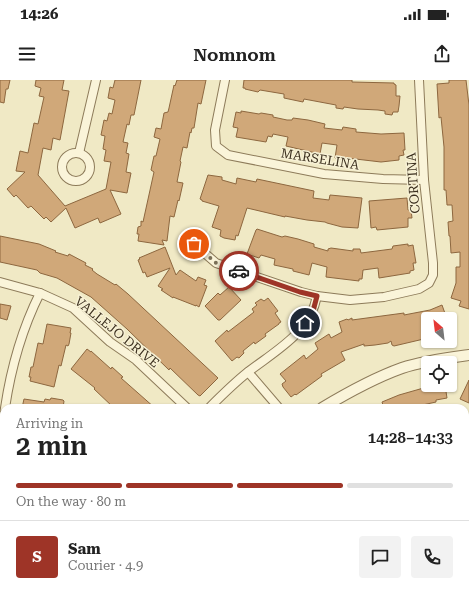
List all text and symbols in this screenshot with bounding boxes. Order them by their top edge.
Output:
text: 14:26 [20,5,58,23]
icon: menu [16,43,38,65]
icon: share [431,43,453,65]
text: Nomnom [193,44,276,65]
street label: MARSELINA [280,145,360,173]
street label: CORTINA [403,152,423,214]
pin [177,227,211,261]
icon: bag [183,233,205,255]
courier [219,251,259,291]
icon: car [228,260,250,282]
street label: VALLEJO DRIVE [72,293,162,371]
pin [288,306,322,340]
icon: home [294,312,316,334]
north arrow [421,312,457,348]
map controls [421,312,457,392]
button: locate [421,356,457,392]
text: Arriving in [16,416,83,431]
text: 14:28–14:33 [368,429,453,447]
text: 2 min [16,431,88,461]
text: On the way · 80 m [16,494,126,509]
button: chat [359,536,401,578]
button: phone [411,536,453,578]
text: Sam [68,540,101,558]
text: S [32,548,42,566]
text: Courier · 4.9 [68,558,143,573]

